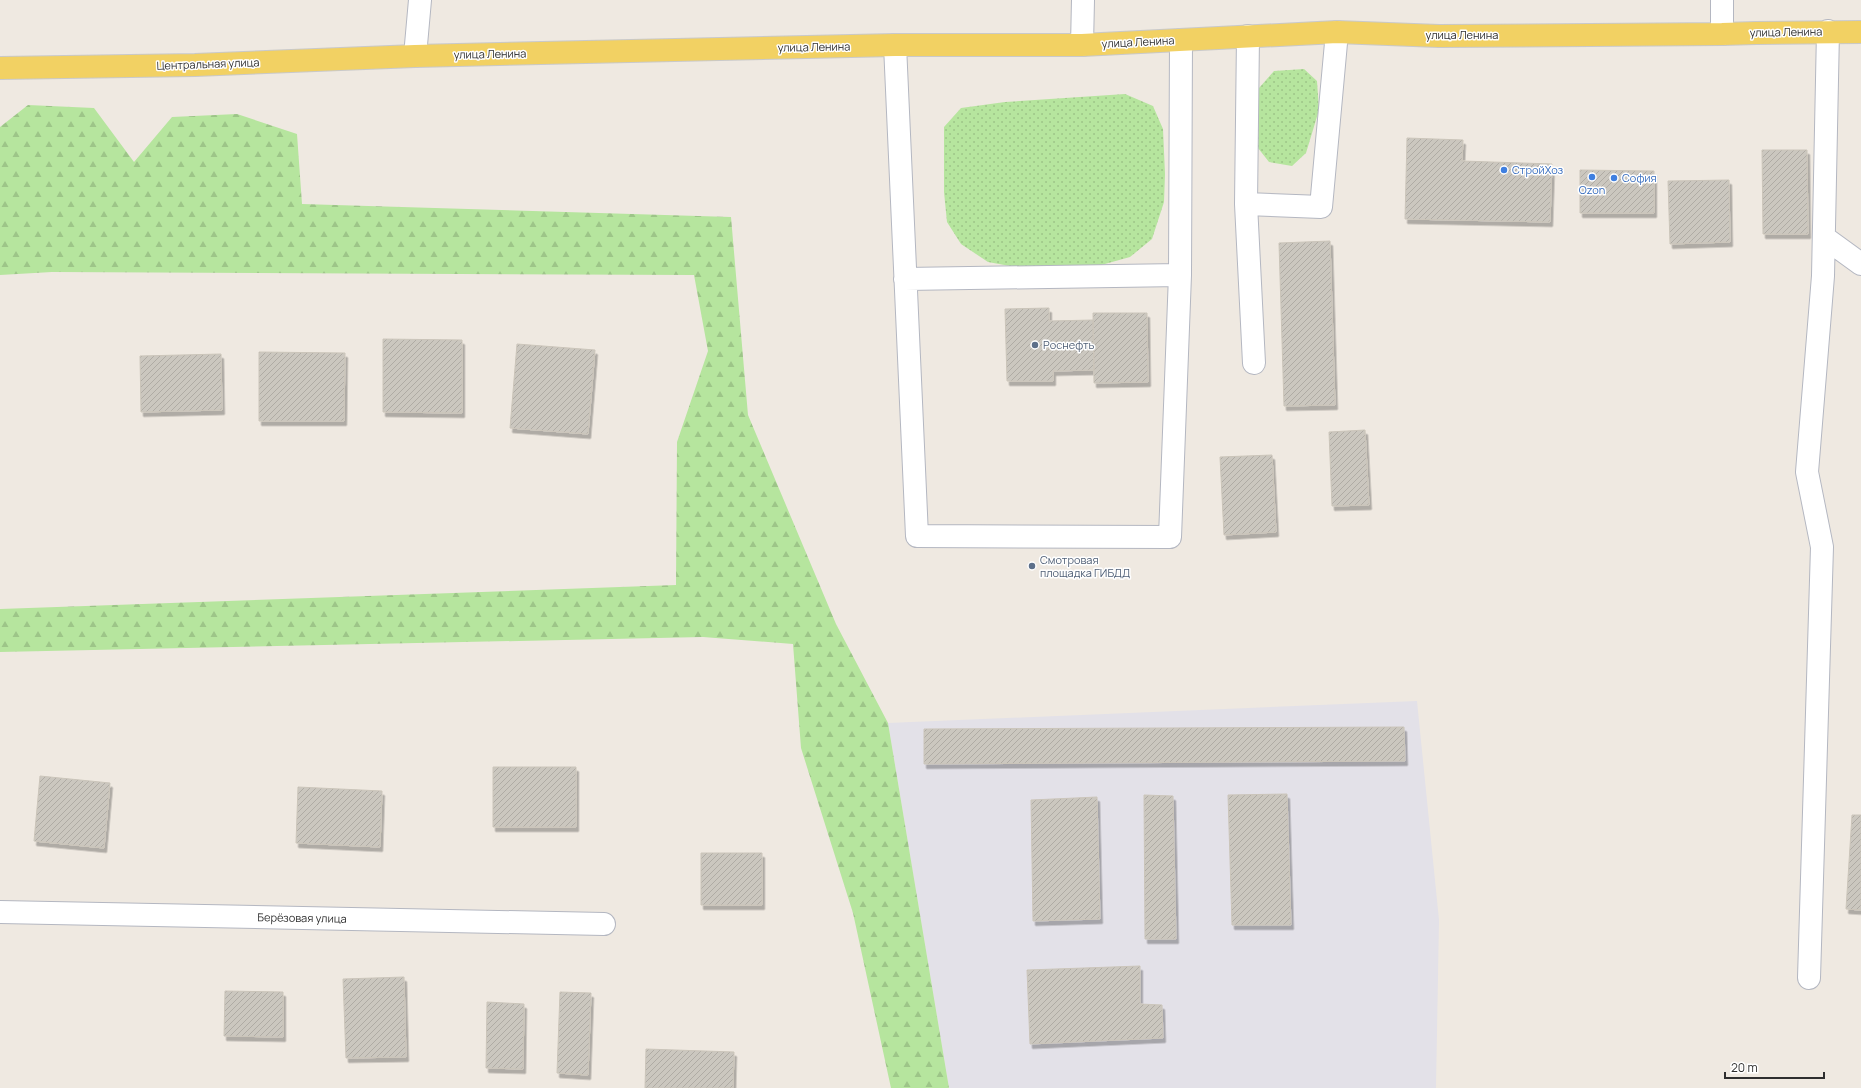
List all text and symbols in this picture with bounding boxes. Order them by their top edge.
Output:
street label: улица Ленина [1749,23,1823,40]
street label: улица Ленина [1426,27,1498,42]
street label: улица Ленина [1101,32,1175,51]
street label: улица Ленина [777,38,851,55]
street label: улица Ленина [453,45,527,62]
street label: Центральная улица [156,54,260,73]
place label: СтройХоз [1512,162,1564,177]
marker: СтройХоз [1499,165,1509,175]
place label: София [1622,170,1657,185]
marker: Ozon [1587,172,1597,182]
marker: София [1609,173,1619,183]
place label: Ozon [1579,182,1605,197]
place label: Роснефть [1043,337,1095,352]
marker: Роснефть [1030,340,1040,350]
place label: Смотровая площадка ГИБДД [1040,552,1130,580]
marker: Смотровая площадка ГИБДД [1027,561,1037,571]
street label: Берёзовая улица [257,909,347,926]
scale bar [1725,1054,1824,1080]
text: 20 m [1731,1059,1758,1076]

